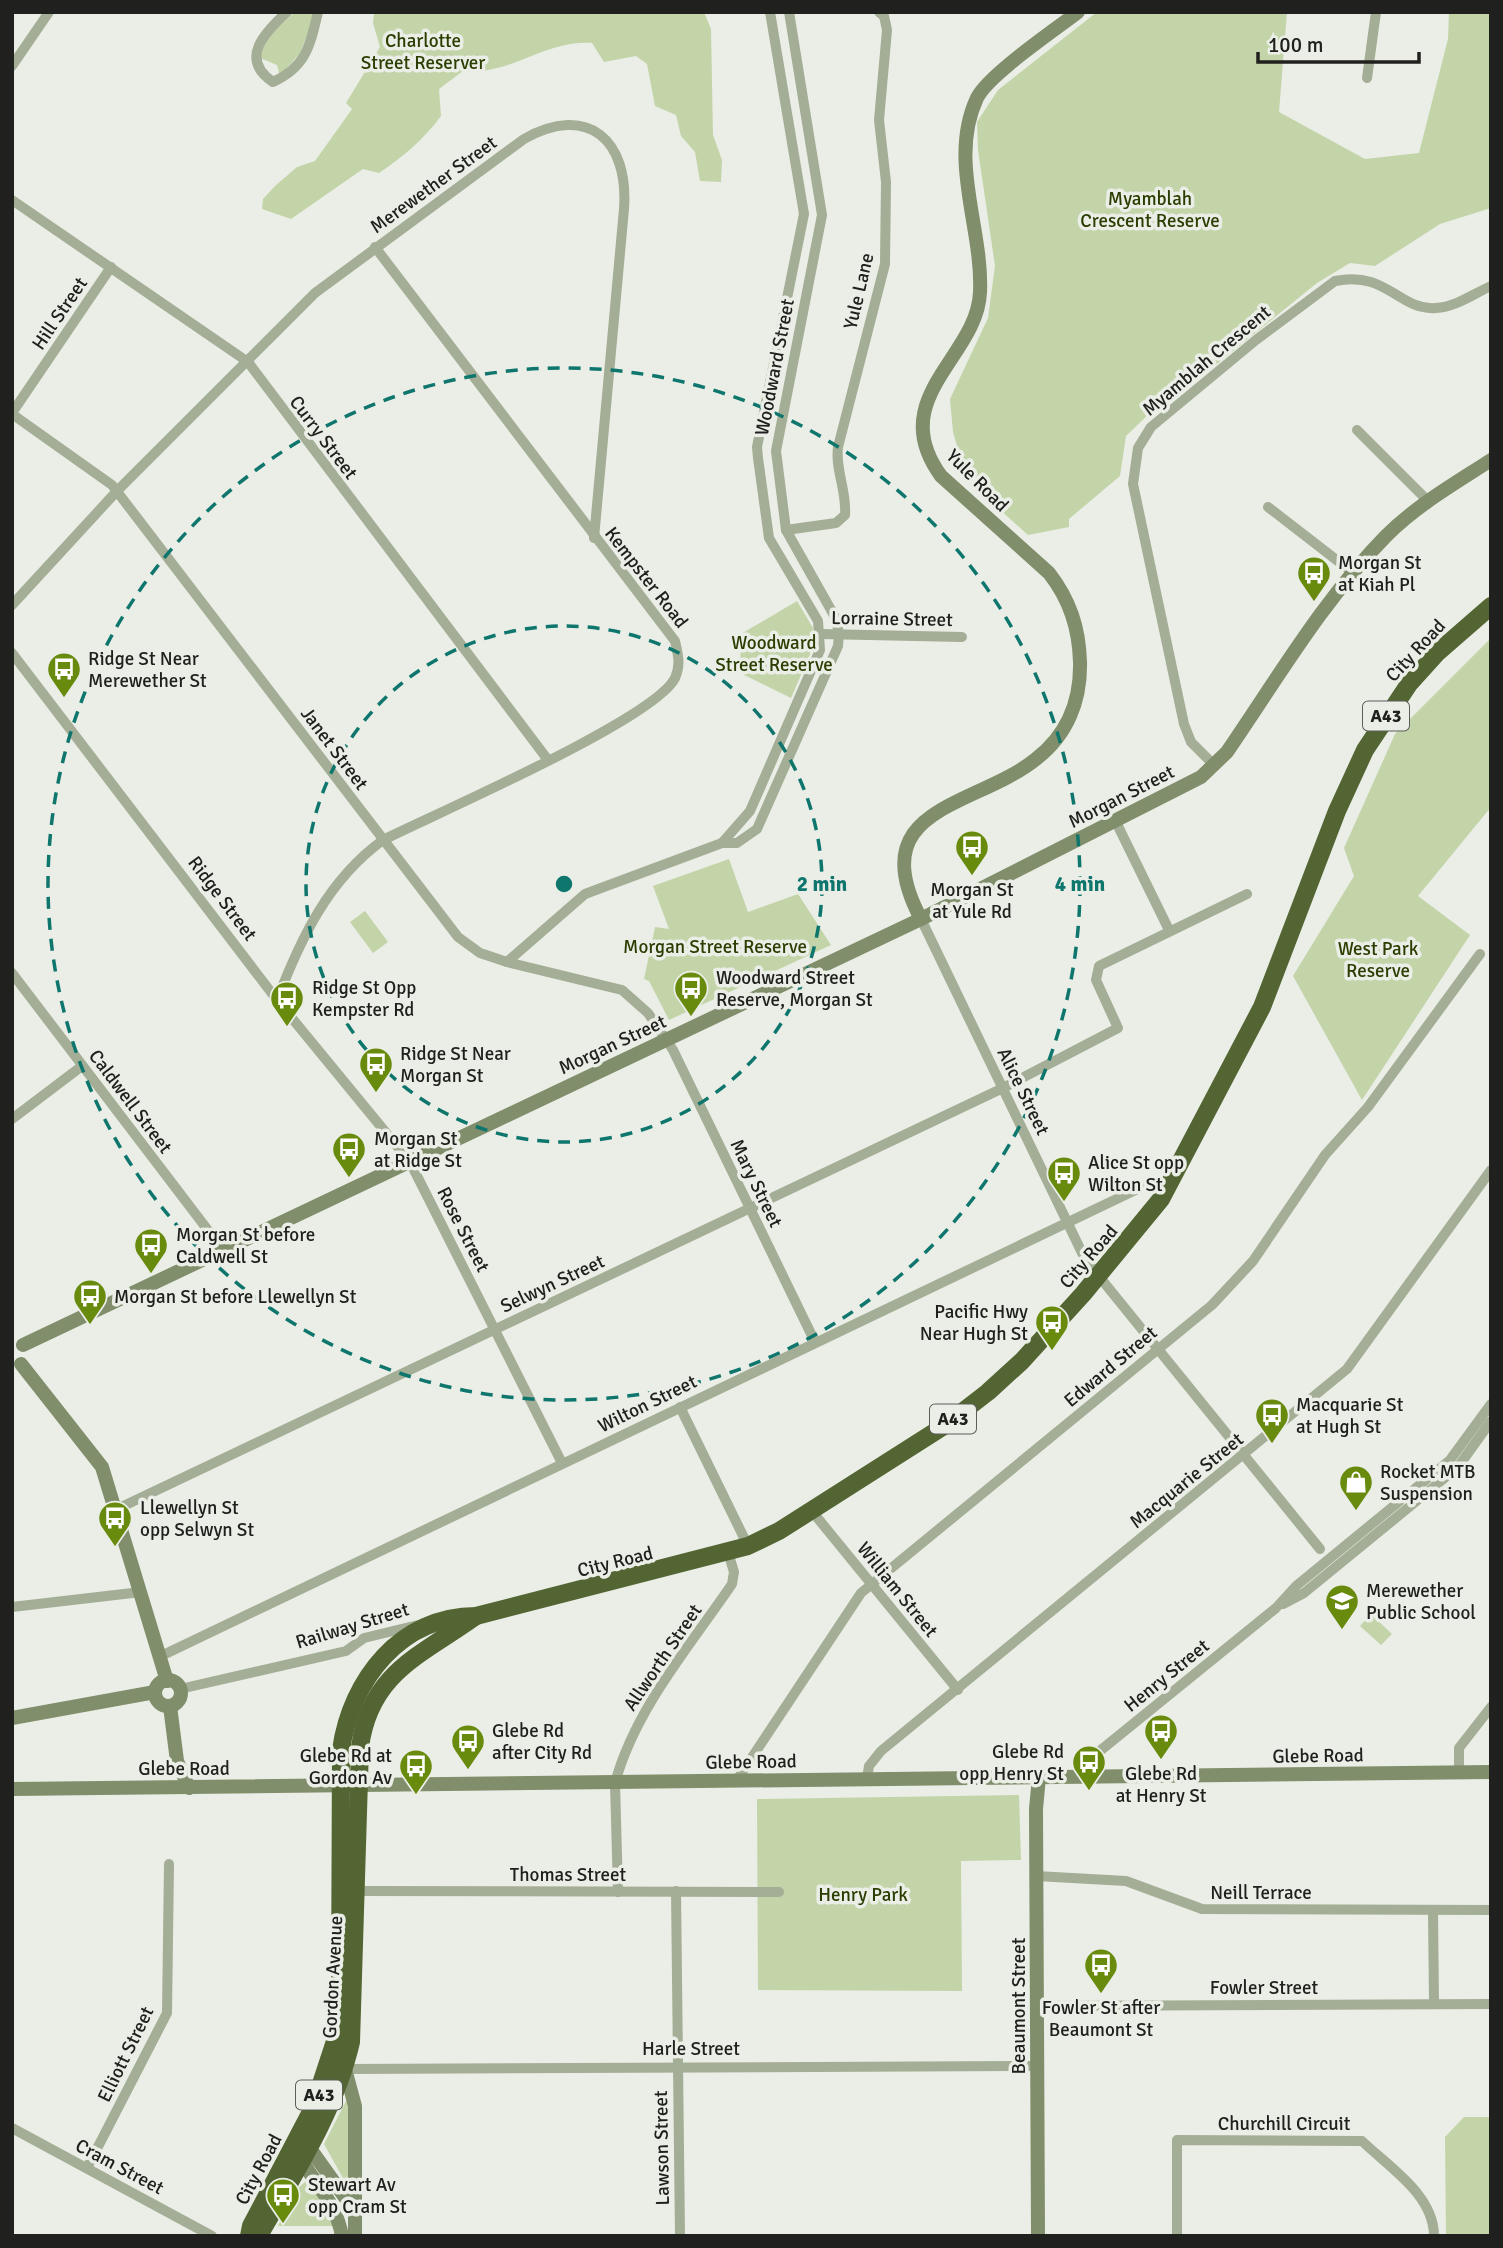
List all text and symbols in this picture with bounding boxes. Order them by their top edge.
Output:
scale bar [1258,21,1419,65]
park label: Charlotte Street Reserver [361,29,485,75]
text: 100 m [1268,32,1323,58]
street label: Merewether Street [365,131,502,239]
park label: Myamblah Crescent Reserve [1080,187,1220,233]
street label: Yule Lane [839,251,879,332]
street label: Hill Street [27,272,93,355]
street label: Woodward Street [750,296,800,438]
street label: Myamblah Crescent [1138,300,1276,421]
street label: Curry Street [284,391,363,485]
street label: Yule Road [941,444,1014,517]
street label: Kempster Road [599,522,693,633]
place label: Morgan St at Kiah Pl [1338,551,1422,597]
bus stop icon: Morgan St at Kiah Pl [1295,554,1333,603]
street label: Lorraine Street [831,606,953,632]
street label: City Road [1381,614,1451,687]
park label: Woodward Street Reserve [715,631,833,677]
place label: Ridge St Near Merewether St [88,647,207,693]
bus stop icon: Ridge St Near Merewether St [45,650,83,699]
street label: Janet Street [295,702,373,795]
road number: A43 [1363,702,1409,730]
street label: Morgan Street [1064,760,1179,834]
bus stop icon: Morgan St at Yule Rd [953,828,991,877]
street label: Ridge Street [183,852,262,946]
text: 2 min [797,871,847,897]
text: 4 min [1055,871,1105,897]
centre of rings [552,872,576,896]
place label: Morgan St at Yule Rd [930,878,1014,924]
park label: Morgan Street Reserve [623,935,807,959]
park label: West Park Reserve [1338,937,1419,983]
place label: Woodward Street Reserve, Morgan St [716,966,873,1012]
bus stop icon: Woodward Street Reserve, Morgan St [672,969,710,1018]
place label: Ridge St Opp Kempster Rd [312,976,416,1022]
bus stop icon: Ridge St Opp Kempster Rd [268,979,306,1028]
street label: Morgan Street [555,1009,670,1080]
place label: Ridge St Near Morgan St [400,1042,511,1088]
street label: Alice Street [992,1044,1055,1139]
street label: Caldwell Street [83,1045,177,1159]
bus stop icon: Ridge St Near Morgan St [357,1045,395,1094]
place label: Morgan St at Ridge St [374,1127,462,1173]
bus stop icon: Morgan St at Ridge St [330,1130,368,1179]
street label: Mary Street [724,1135,788,1232]
place label: Alice St opp Wilton St [1088,1151,1184,1197]
bus stop icon: Alice St opp Wilton St [1045,1154,1083,1203]
street label: Rose Street [431,1183,495,1276]
street label: City Road [1054,1220,1123,1294]
place label: Morgan St before Caldwell St [176,1223,315,1269]
bus stop icon: Morgan St before Caldwell St [132,1226,170,1275]
street label: Selwyn Street [497,1249,609,1318]
bus stop icon: Morgan St before Llewellyn St [71,1277,109,1326]
place label: Morgan St before Llewellyn St [114,1285,357,1309]
place label: Pacific Hwy Near Hugh St [920,1300,1028,1346]
bus stop icon: Pacific Hwy Near Hugh St [1033,1303,1071,1352]
street label: Edward Street [1059,1321,1162,1413]
street label: Wilton Street [594,1370,701,1438]
place label: Macquarie St at Hugh St [1296,1393,1404,1439]
bus stop icon: Macquarie St at Hugh St [1253,1396,1291,1445]
road number: A43 [930,1404,976,1434]
street label: Macquarie Street [1125,1427,1249,1534]
place label: Rocket MTB Suspension [1380,1460,1475,1506]
shop icon: Rocket MTB Suspension [1337,1463,1375,1512]
place label: Llewellyn St opp Selwyn St [140,1496,254,1542]
bus stop icon: Llewellyn St opp Selwyn St [96,1499,134,1548]
street label: William Street [851,1537,943,1642]
street label: City Road [575,1541,655,1583]
place label: Merewether Public School [1366,1579,1476,1625]
school or university icon: Merewether Public School [1323,1582,1361,1631]
street label: Railway Street [293,1597,412,1655]
street label: Allworth Street [618,1599,708,1716]
street label: Henry Street [1119,1634,1214,1717]
bus stop icon: Glebe Rd at Henry St [1142,1712,1180,1761]
place label: Glebe Rd after City Rd [492,1719,592,1765]
bus stop icon: Glebe Rd after City Rd [449,1722,487,1771]
place label: Glebe Rd opp Henry St [959,1740,1064,1786]
bus stop icon: Glebe Rd opp Henry St [1070,1743,1108,1792]
street label: Glebe Road [1272,1743,1364,1769]
place label: Glebe Rd at Gordon Av [300,1744,392,1790]
bus stop icon: Glebe Rd at Gordon Av [397,1747,435,1796]
street label: Glebe Road [705,1749,797,1775]
street label: Glebe Road [138,1757,230,1781]
place label: Glebe Rd at Henry St [1116,1762,1207,1808]
street label: Thomas Street [510,1863,627,1887]
street label: Neill Terrace [1210,1881,1312,1905]
park label: Henry Park [818,1883,908,1907]
street label: Gordon Avenue [318,1915,348,2039]
street label: Beaumont Street [1007,1937,1031,2074]
bus stop icon: Fowler St after Beaumont St [1082,1946,1120,1995]
street label: Fowler Street [1210,1976,1319,2000]
place label: Fowler St after Beaumont St [1042,1996,1160,2042]
street label: Elliott Street [92,2002,160,2106]
street label: Harle Street [642,2037,740,2061]
road number: A43 [296,2080,342,2110]
street label: Lawson Street [649,2090,675,2206]
street label: Churchill Circuit [1218,2112,1351,2136]
street label: City Road [230,2130,288,2209]
street label: Cram Street [71,2134,168,2200]
place label: Stewart Av opp Cram St [308,2173,407,2219]
bus stop icon: Stewart Av opp Cram St [264,2176,302,2225]

